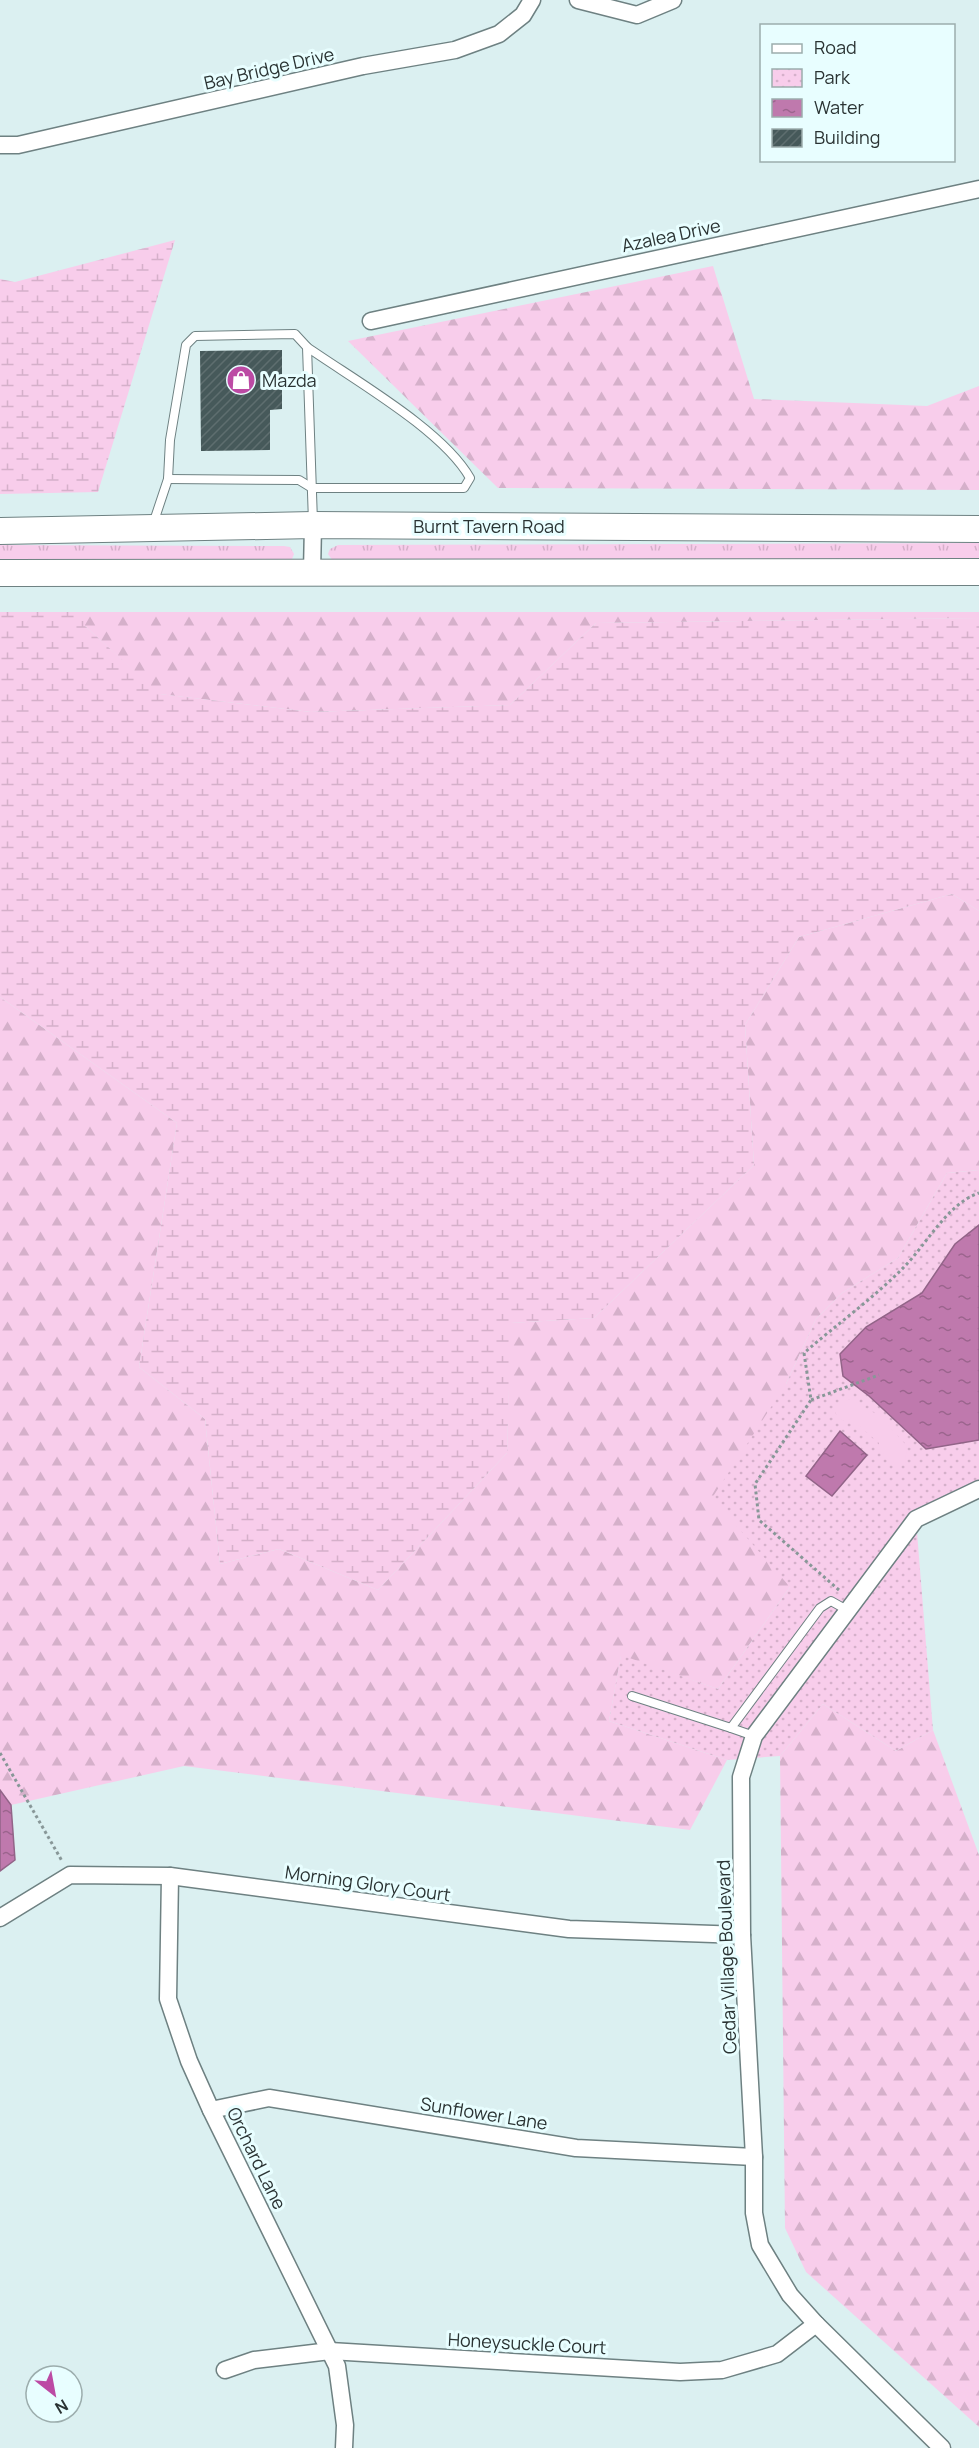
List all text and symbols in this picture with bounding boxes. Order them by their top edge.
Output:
legend [760,24,955,162]
text: Road [814,35,857,59]
street label: Bay Bridge Drive [202,41,336,95]
text: Park [814,65,851,89]
text: Water [814,95,864,119]
text: Building [814,125,880,149]
street label: Azalea Drive [619,213,723,257]
shop icon: Mazda [225,364,257,396]
place label: Mazda [262,368,317,392]
street label: Burnt Tavern Road [413,514,565,538]
street label: Morning Glory Court [284,1859,452,1907]
street label: Cedar Village Boulevard [711,1859,741,2055]
street label: Sunflower Lane [419,2091,549,2135]
street label: Orchard Lane [222,2103,292,2213]
street label: Honeysuckle Court [447,2327,607,2359]
north arrow [24,2364,84,2424]
text: N [51,2394,72,2419]

